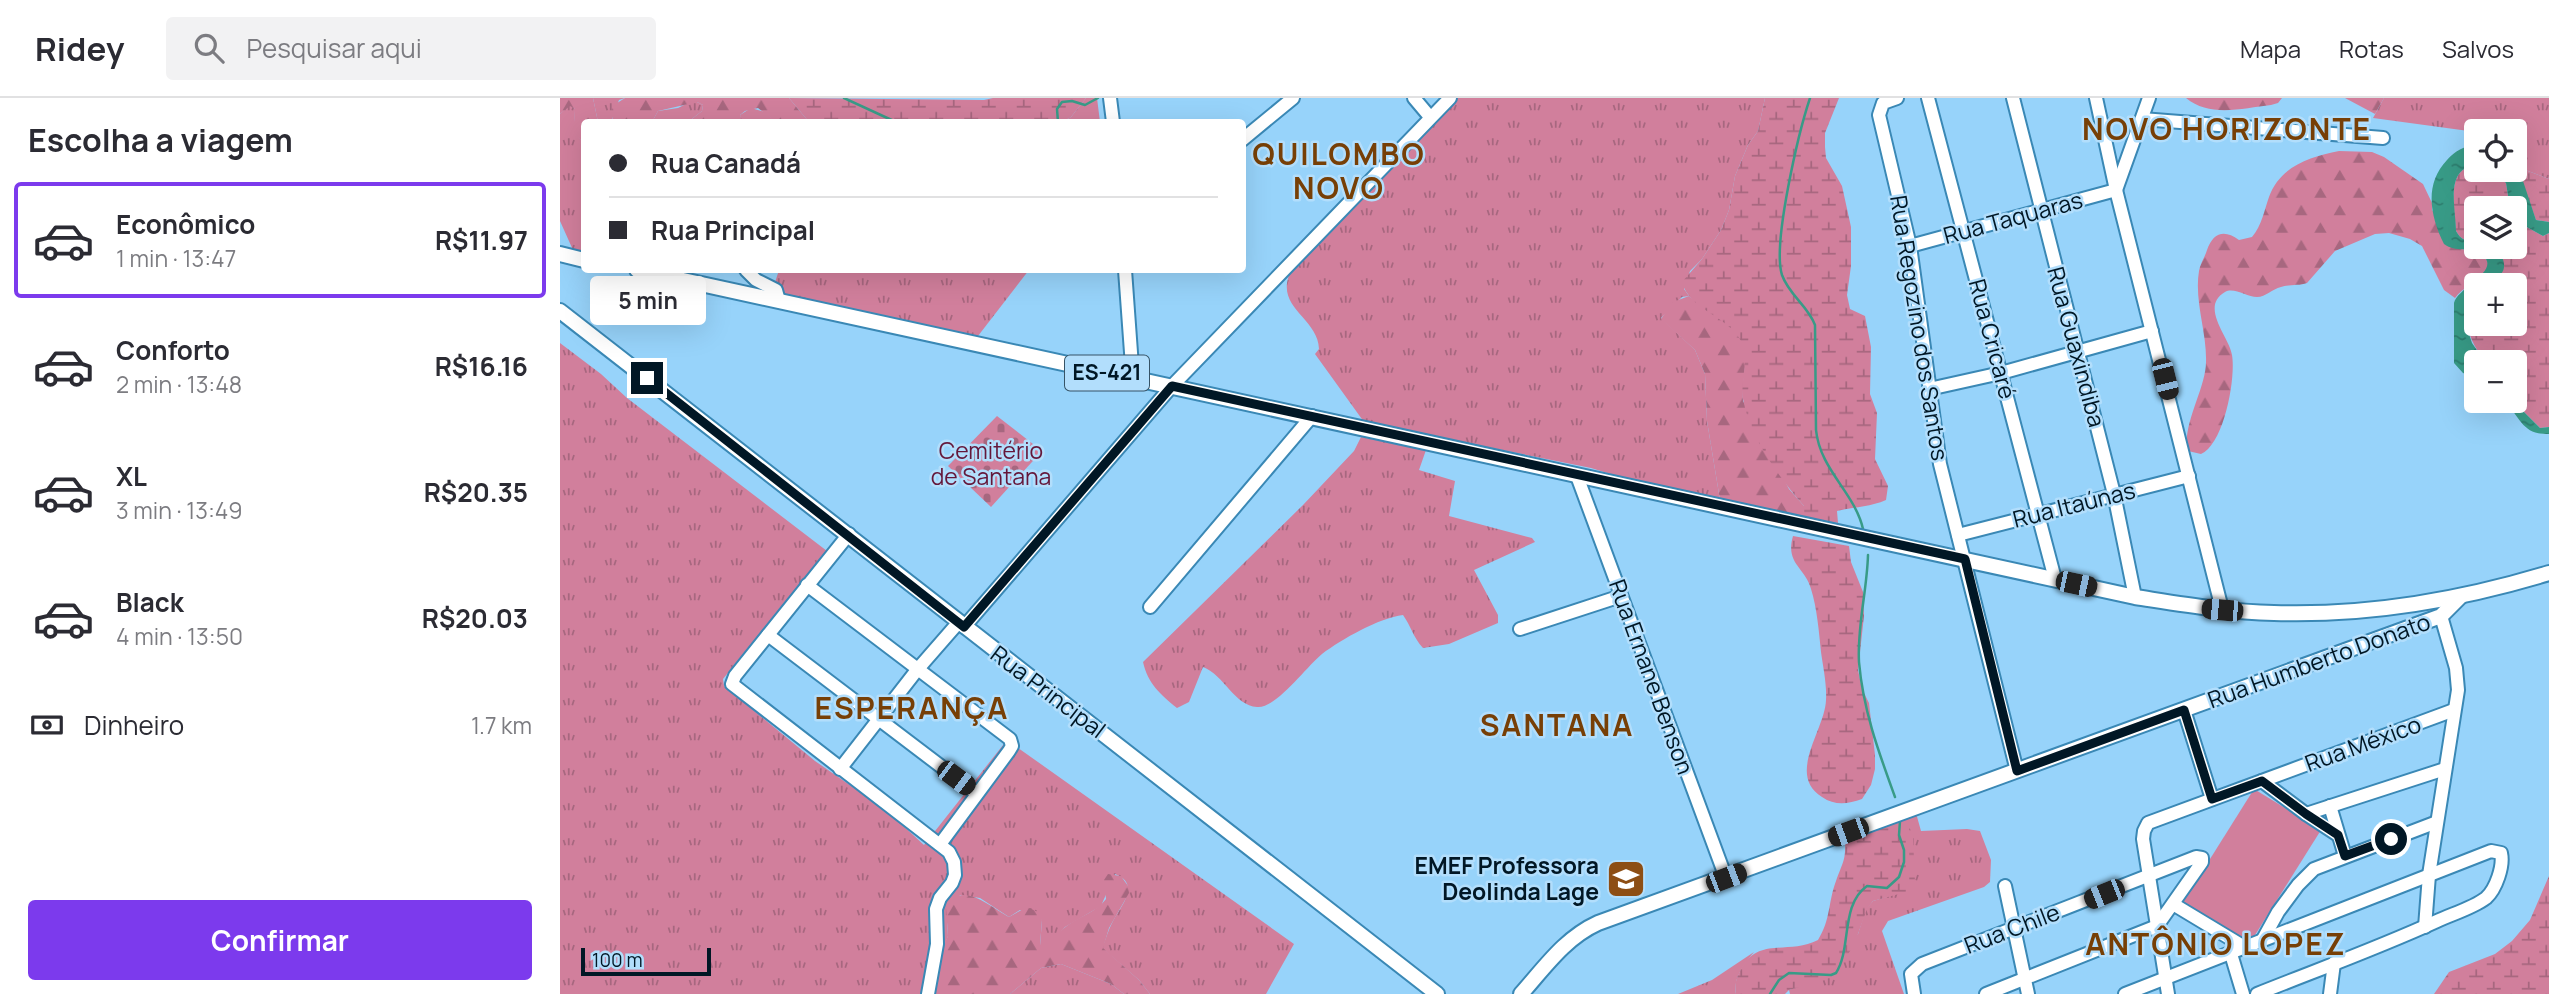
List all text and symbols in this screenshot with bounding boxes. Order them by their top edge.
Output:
search box [166,17,656,80]
text: Ridey [35,26,124,71]
icon: search [190,29,228,67]
text: Pesquisar aqui [246,30,422,66]
text: Mapa [2240,32,2301,65]
text: Rotas [2339,32,2404,65]
text: Salvos [2442,32,2514,65]
district label: NOVO HORIZONTE [2082,108,2372,149]
text: Escolha a viagem [28,118,293,162]
map controls [2464,119,2527,413]
button: locate [2464,119,2527,182]
district label: QUILOMBO NOVO [1252,133,1426,208]
text: Rua Canadá [651,145,801,181]
street label: Rua Taquaras [1939,183,2086,251]
street label: Rua Regozino dos Santos [1883,193,1957,463]
button: layers [2464,196,2527,259]
text: Econômico [116,206,255,242]
icon: car [32,209,95,272]
text: Rua Principal [651,212,815,248]
text: R$11.97 [435,222,528,258]
text: 1 min · 13:47 [116,242,236,274]
street label: Rua Guaxindiba [2040,263,2114,430]
button: + [2464,273,2527,336]
street label: Rua Cricaré [1962,275,2024,402]
callout: 5 min [589,276,705,326]
text: 5 min [618,284,678,316]
text: Conforto [116,332,230,368]
icon: car [32,335,95,398]
text: R$16.16 [435,348,528,384]
button: − [2464,350,2527,413]
road number: ES-421 [1065,356,1149,390]
car [2150,356,2181,402]
route end [631,362,663,394]
text: 2 min · 13:48 [116,368,242,400]
park label: Cemitério de Santana [931,434,1051,492]
text: XL [116,458,147,494]
icon: car [32,461,95,524]
street label: Rua Itaúnas [2009,473,2138,535]
text: R$20.35 [424,474,528,510]
text: 3 min · 13:49 [116,494,242,526]
car [2054,569,2099,599]
street label: Rua Ernane Benson [1602,575,1702,779]
text: Black [116,584,184,620]
icon: car [32,587,95,650]
car [2201,598,2244,622]
text: R$20.03 [422,600,528,636]
street label: Rua Humberto Donato [2203,605,2434,715]
text: 4 min · 13:50 [116,620,243,652]
street label: Rua Principal [985,637,1113,745]
district label: ESPERANÇA [815,687,1009,728]
district label: SANTANA [1480,704,1634,745]
icon: cash [28,706,66,744]
text: Dinheiro [84,707,184,743]
street label: Rua México [2300,707,2425,779]
text: 1.7 km [471,709,532,741]
car [933,757,980,799]
car [1825,815,1872,849]
route start [2375,823,2407,855]
place label: EMEF Professora Deolinda Lage [1415,849,1599,907]
school or university icon: EMEF Professora Deolinda Lage [1605,858,1647,900]
car [1703,861,1750,895]
car [2081,876,2128,912]
street label: Rua Chile [1959,895,2064,961]
button: Confirmar [28,900,532,980]
district label: ANTÔNIO LOPEZ [2085,923,2347,964]
scale bar [581,945,710,977]
text: 100 m [592,947,643,973]

